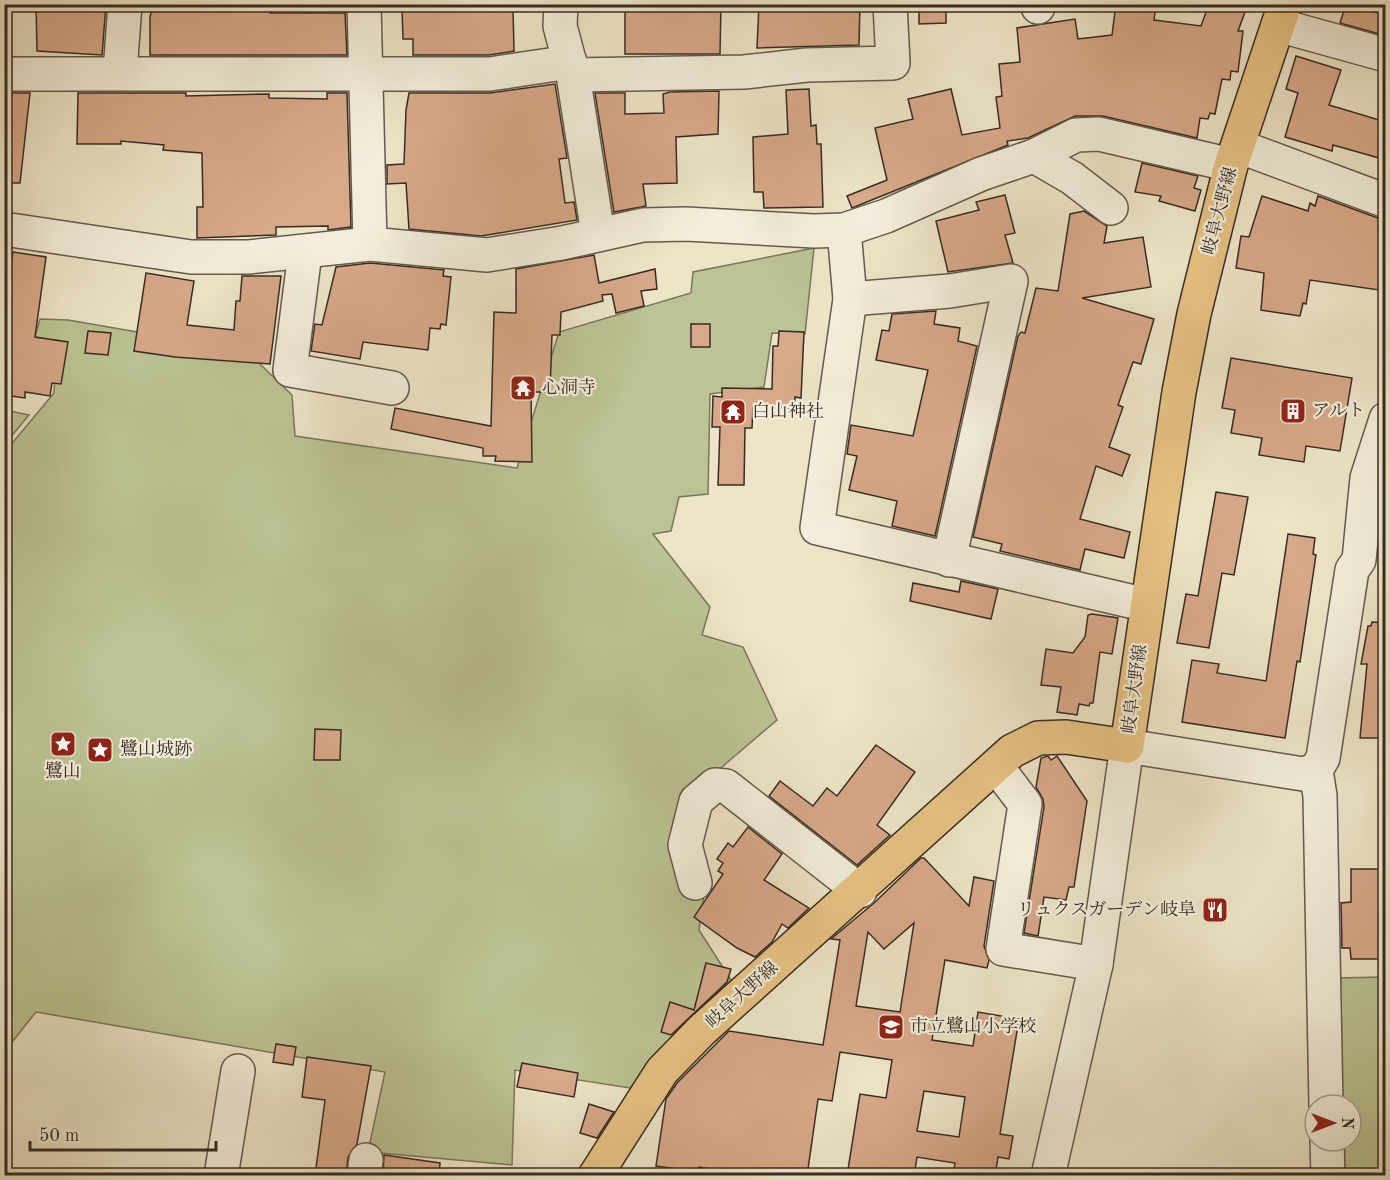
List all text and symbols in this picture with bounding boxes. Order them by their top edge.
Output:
street label: 岐阜大野線 [1198,165,1240,257]
temple icon: 心洞寺 [508,373,538,403]
place label: 心洞寺 [542,377,596,397]
building icon: アルト [1278,396,1308,426]
temple icon: 白山神社 [718,397,748,427]
place label: 白山神社 [752,401,824,421]
place label: アルト [1312,402,1365,420]
street label: 岐阜大野線 [1118,643,1150,735]
place icon: 鷺山 [48,729,78,759]
place icon: 鷺山城跡 [85,735,115,765]
place label: 鷺山城跡 [120,739,192,759]
place label: 鷺山 [45,761,81,781]
restaurant icon: リュクスガーデン岐阜 [1200,895,1230,925]
place label: リュクスガーデン岐阜 [1017,899,1196,919]
street label: 岐阜大野線 [701,957,781,1032]
school or university icon: 市立鷺山小学校 [876,1012,906,1042]
place label: 市立鷺山小学校 [910,1016,1036,1036]
north arrow [1303,1093,1363,1153]
scale bar [30,1114,216,1152]
text: N [1338,1117,1354,1130]
text: 50 m [39,1127,79,1145]

